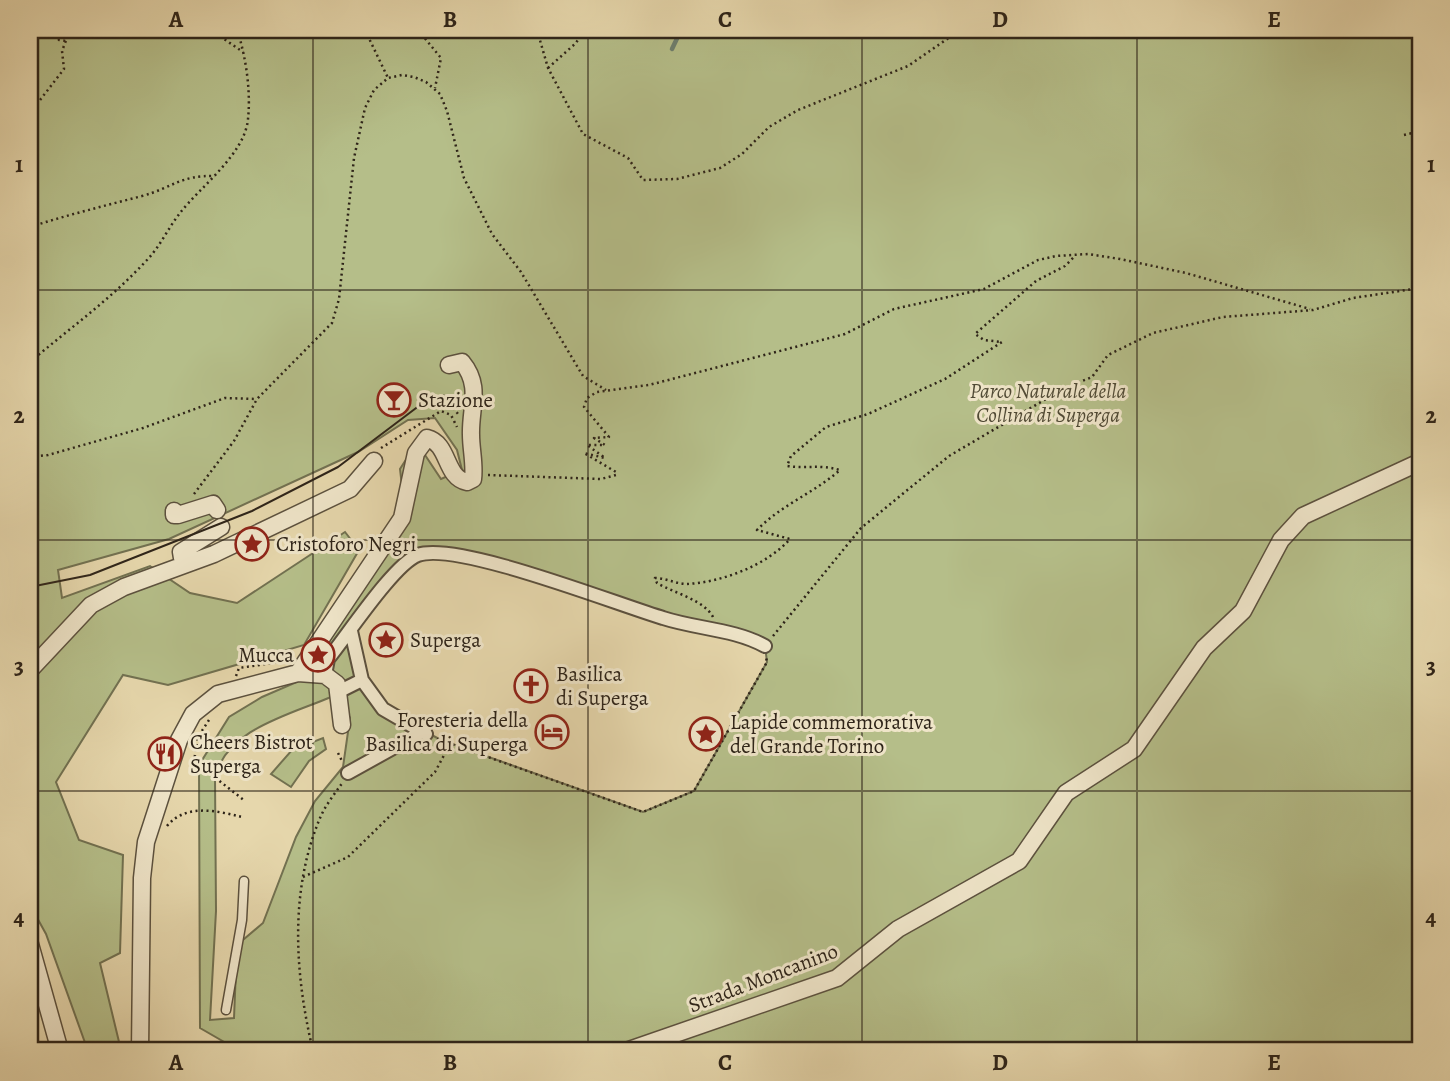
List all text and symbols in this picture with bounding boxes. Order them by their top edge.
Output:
text: A [168,4,184,35]
text: B [443,4,457,35]
text: C [718,4,732,35]
text: D [992,4,1008,35]
text: E [1267,4,1281,35]
text: 1 [15,149,23,180]
text: 1 [1427,149,1435,180]
park label: Parco Naturale della Collina di Superga [970,377,1126,429]
bar icon: Stazione [375,381,413,419]
place label: Stazione [418,386,493,414]
text: 2 [13,400,25,431]
text: 2 [1425,400,1437,431]
place icon: Cristoforo Negri [233,525,271,563]
place label: Cristoforo Negri [276,530,416,558]
place icon: Superga [367,621,405,659]
place label: Superga [410,626,481,654]
place icon: Mucca [299,636,337,674]
place label: Mucca [238,641,294,669]
text: 3 [14,651,24,682]
text: 3 [1426,651,1436,682]
place label: Basilica di Superga [556,660,649,712]
church icon: Basilica di Superga [512,667,550,705]
place label: Foresteria della Basilica di Superga [365,706,528,758]
place label: Lapide commemorativa del Grande Torino [730,708,933,760]
hotel icon: Foresteria della Basilica di Superga [533,713,571,751]
place icon: Lapide commemorativa del Grande Torino [687,715,725,753]
place label: Cheers Bistrot Superga [190,728,313,780]
restaurant icon: Cheers Bistrot Superga [146,735,184,773]
text: 4 [14,902,25,933]
text: 4 [1426,902,1437,933]
street label: Strada Moncanino [684,937,842,1019]
text: A [168,1047,184,1078]
text: B [443,1047,457,1078]
text: C [718,1047,732,1078]
text: D [992,1047,1008,1078]
text: E [1267,1047,1281,1078]

